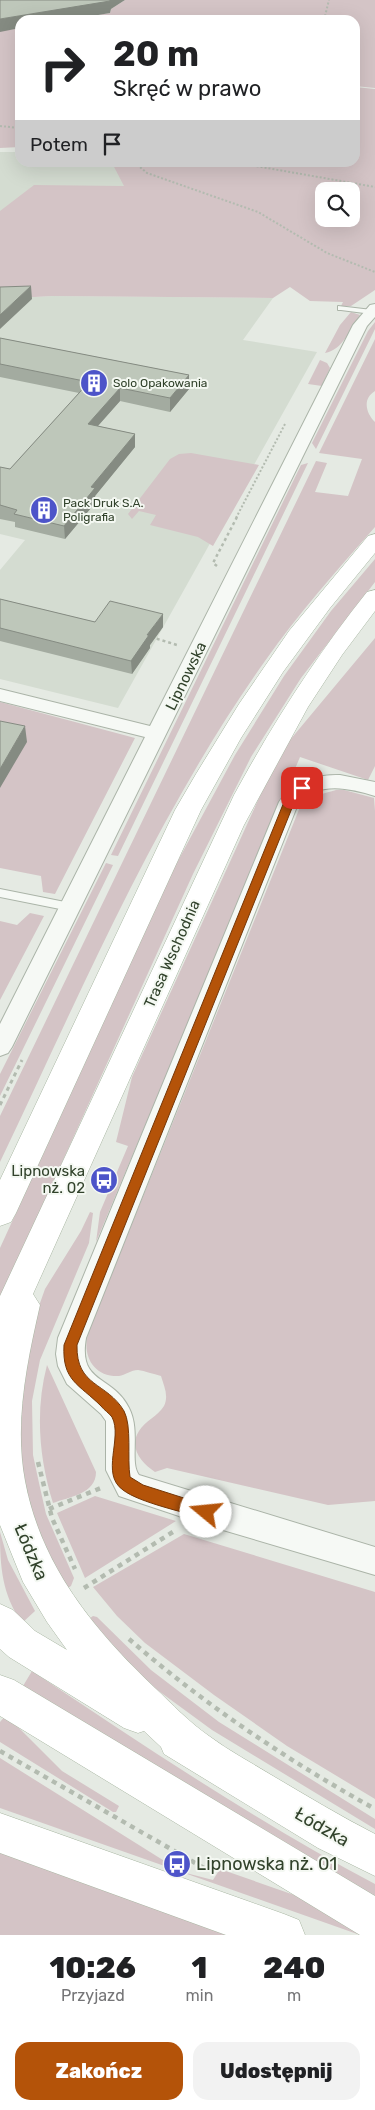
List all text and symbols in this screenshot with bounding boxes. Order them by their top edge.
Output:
text: 20 m [113,33,199,75]
icon: right [30,35,95,100]
text: Skręć w prawo [113,75,261,102]
icon: arrive [98,130,126,158]
text: Potem [30,133,88,156]
map controls [315,182,360,227]
button: search [315,182,360,227]
building icon: Solo Opakowania [79,368,109,398]
place label: Solo Opakowania [113,376,208,390]
building icon: Pack Druk S.A. Poligrafia [29,495,59,525]
place label: Pack Druk S.A. Poligrafia [63,496,143,524]
street label: Lipnowska [162,639,210,713]
pin [281,767,323,809]
icon: arrive [288,774,316,802]
street label: Trasa Wschodnia [140,897,204,1011]
place label: Lipnowska nż. 02 [11,1162,85,1197]
bus stop icon: Lipnowska nż. 02 [89,1165,119,1195]
position arrow [179,1485,231,1537]
street label: Łódzka [9,1520,53,1584]
street label: Łódzka [291,1803,353,1851]
bus stop icon: Lipnowska nż. 01 [162,1849,192,1879]
place label: Lipnowska nż. 01 [196,1853,337,1875]
text: 10:26 [50,1950,136,1986]
text: 1 [192,1950,207,1986]
text: 240 [263,1950,325,1986]
text: Przyjazd [61,1986,125,2005]
text: min [186,1986,213,2005]
text: m [287,1986,301,2005]
button: Zakończ [15,2042,183,2100]
button: Udostępnij [193,2042,360,2100]

